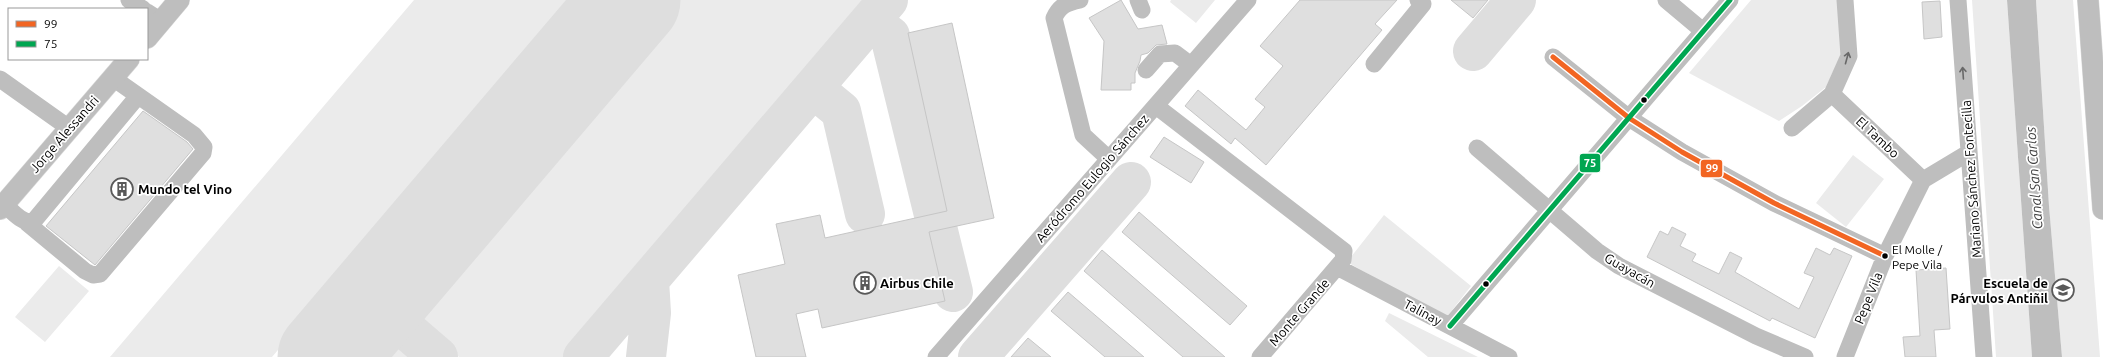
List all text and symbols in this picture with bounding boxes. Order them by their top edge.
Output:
legend [8,8,148,60]
text: 99 [44,17,58,30]
text: 75 [44,37,58,50]
one-way arrow [1843,52,1851,65]
one-way arrow [1960,67,1967,80]
street label: Jorge Alessandri [27,93,101,175]
unlabelled marker [1639,95,1649,105]
street label: Mariano Sánchez Fontecilla [1959,100,1983,258]
street label: Aeródromo Eulogio Sánchez [1033,111,1151,245]
street label: El Tambo [1854,114,1902,160]
water label: Canal San Carlos [2022,126,2046,230]
line badge: 75 [1579,153,1601,173]
text: 75 [1584,157,1596,169]
line badge: 99 [1700,159,1723,178]
text: 99 [1706,162,1718,174]
building icon: Mundo tel Vino [109,176,135,202]
place label: Mundo tel Vino [138,182,232,196]
place label: El Molle / Pepe Vila [1892,243,1943,271]
street label: Guayacán [1602,250,1658,290]
marker: El Molle / Pepe Vila [1880,251,1890,261]
building icon: Airbus Chile [852,270,878,296]
street label: Pepe Vila [1851,270,1885,326]
place label: Airbus Chile [880,276,954,290]
street label: Monte Grande [1266,276,1332,348]
place label: Escuela de Párvulos Antiñil [1951,276,2048,305]
school or university icon: Escuela de Párvulos Antiñil [2050,277,2076,303]
unlabelled marker [1481,279,1491,289]
street label: Talinay [1402,296,1444,328]

